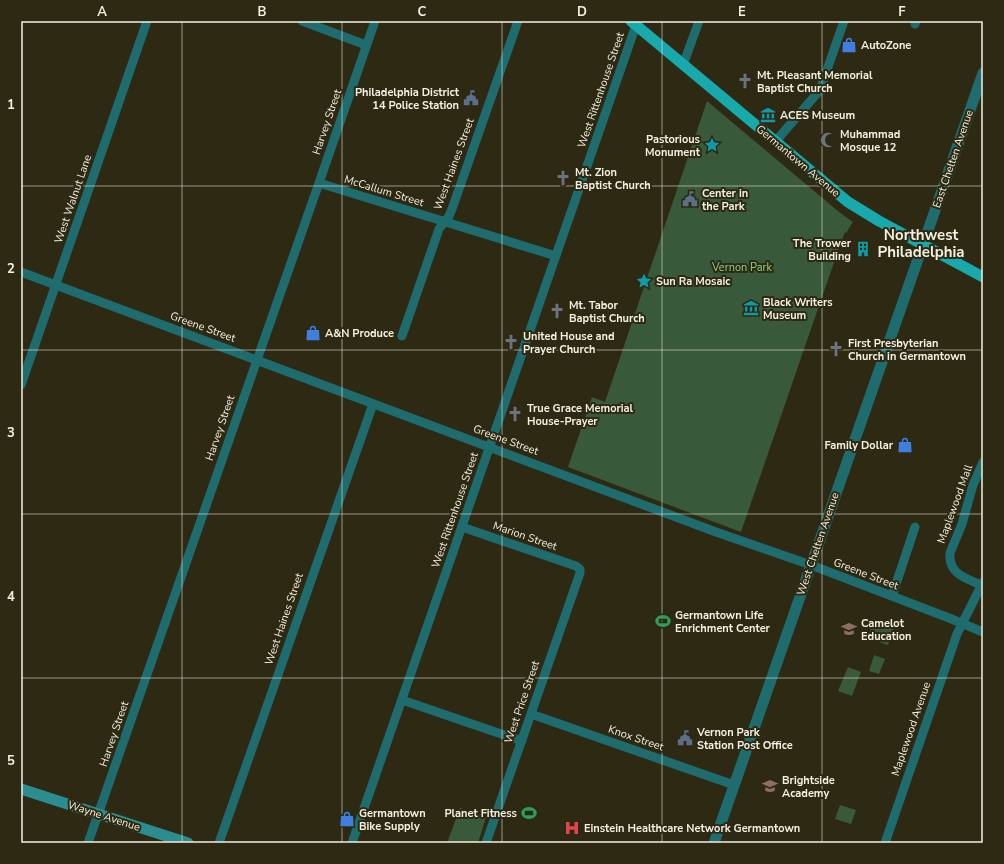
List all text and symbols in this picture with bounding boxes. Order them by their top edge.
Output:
text: A [97,3,107,21]
text: B [258,3,267,21]
text: C [418,3,427,21]
text: D [577,3,587,21]
text: E [738,3,746,21]
text: F [898,3,906,21]
street label: West Rittenhouse Street [574,30,628,150]
shop icon: AutoZone [840,36,858,54]
place label: AutoZone [861,38,911,53]
place label: Mt. Pleasant Memorial Baptist Church [757,68,873,96]
church icon: Mt. Pleasant Memorial Baptist Church [736,72,754,90]
place label: Philadelphia District 14 Police Station [355,85,460,113]
street label: Harvey Street [309,87,345,157]
public building icon: Philadelphia District 14 Police Station [462,89,480,107]
text: 1 [7,96,15,114]
museum icon: ACES Museum [759,106,777,124]
place label: ACES Museum [780,108,855,123]
street label: East Chelten Avenue [929,108,977,210]
street label: West Haines Street [430,116,478,212]
street label: Germantown Avenue [753,122,843,201]
place label: Muhammad Mosque 12 [840,127,900,155]
mosque icon: Muhammad Mosque 12 [819,131,837,149]
place label: Pastorious Monument [645,132,701,160]
place icon: Pastorious Monument [703,136,721,154]
street label: West Walnut Lane [51,153,95,245]
place label: Mt. Zion Baptist Church [575,165,651,193]
church icon: Mt. Zion Baptist Church [554,169,572,187]
street label: McCallum Street [342,172,426,210]
place label: Center in the Park [702,186,748,214]
public building icon: Center in the Park [681,190,699,208]
district label: Northwest Philadelphia [877,225,965,262]
place label: The Trower Building [793,236,852,264]
building icon: The Trower Building [854,240,872,258]
text: 2 [7,260,15,278]
park label: Vernon Park [711,260,773,275]
place icon: Sun Ra Mosaic [635,272,653,290]
place label: Sun Ra Mosaic [656,274,731,289]
place label: Black Writers Museum [763,295,833,323]
place label: Mt. Tabor Baptist Church [569,298,645,326]
museum icon: Black Writers Museum [742,299,760,317]
church icon: Mt. Tabor Baptist Church [548,302,566,320]
street label: Greene Street [168,308,238,346]
shop icon: A&N Produce [304,324,322,342]
place label: A&N Produce [325,326,394,341]
place label: United House and Prayer Church [523,329,615,357]
church icon: United House and Prayer Church [502,333,520,351]
place label: First Presbyterian Church in Germantown [848,336,966,364]
church icon: First Presbyterian Church in Germantown [827,340,845,358]
street label: Harvey Street [202,393,238,463]
place label: True Grace Memorial House-Prayer [527,401,634,429]
church icon: True Grace Memorial House-Prayer [506,405,524,423]
street label: Greene Street [471,421,541,459]
text: 3 [7,424,15,442]
shop icon: Family Dollar [896,436,914,454]
place label: Family Dollar [824,438,894,453]
street label: West Rittenhouse Street [428,450,482,570]
street label: Maplewood Mall [934,462,976,546]
street label: West Chelten Avenue [793,490,843,598]
street label: Marion Street [491,518,559,554]
street label: Greene Street [831,555,901,593]
street label: West Haines Street [261,571,307,667]
text: 4 [7,588,15,606]
place label: Germantown Life Enrichment Center [675,608,771,636]
sports icon: Germantown Life Enrichment Center [654,612,672,630]
place label: Camelot Education [861,616,911,644]
school or university icon: Camelot Education [840,620,858,638]
street label: West Price Street [501,659,543,745]
street label: Maplewood Avenue [888,680,934,778]
street label: Harvey Street [96,699,132,769]
street label: Knox Street [606,722,666,755]
place label: Vernon Park Station Post Office [696,725,793,753]
public building icon: Vernon Park Station Post Office [676,729,694,747]
text: 5 [7,752,15,770]
place label: Brightside Academy [782,773,835,801]
school or university icon: Brightside Academy [761,777,779,795]
street label: Wayne Avenue [66,797,142,835]
sports icon: Planet Fitness [520,804,538,822]
place label: Germantown Bike Supply [359,806,426,834]
place label: Planet Fitness [444,806,517,821]
shop icon: Germantown Bike Supply [338,810,356,828]
hospital icon: Einstein Healthcare Network Germantown [563,819,581,837]
place label: Einstein Healthcare Network Germantown [584,821,800,836]

